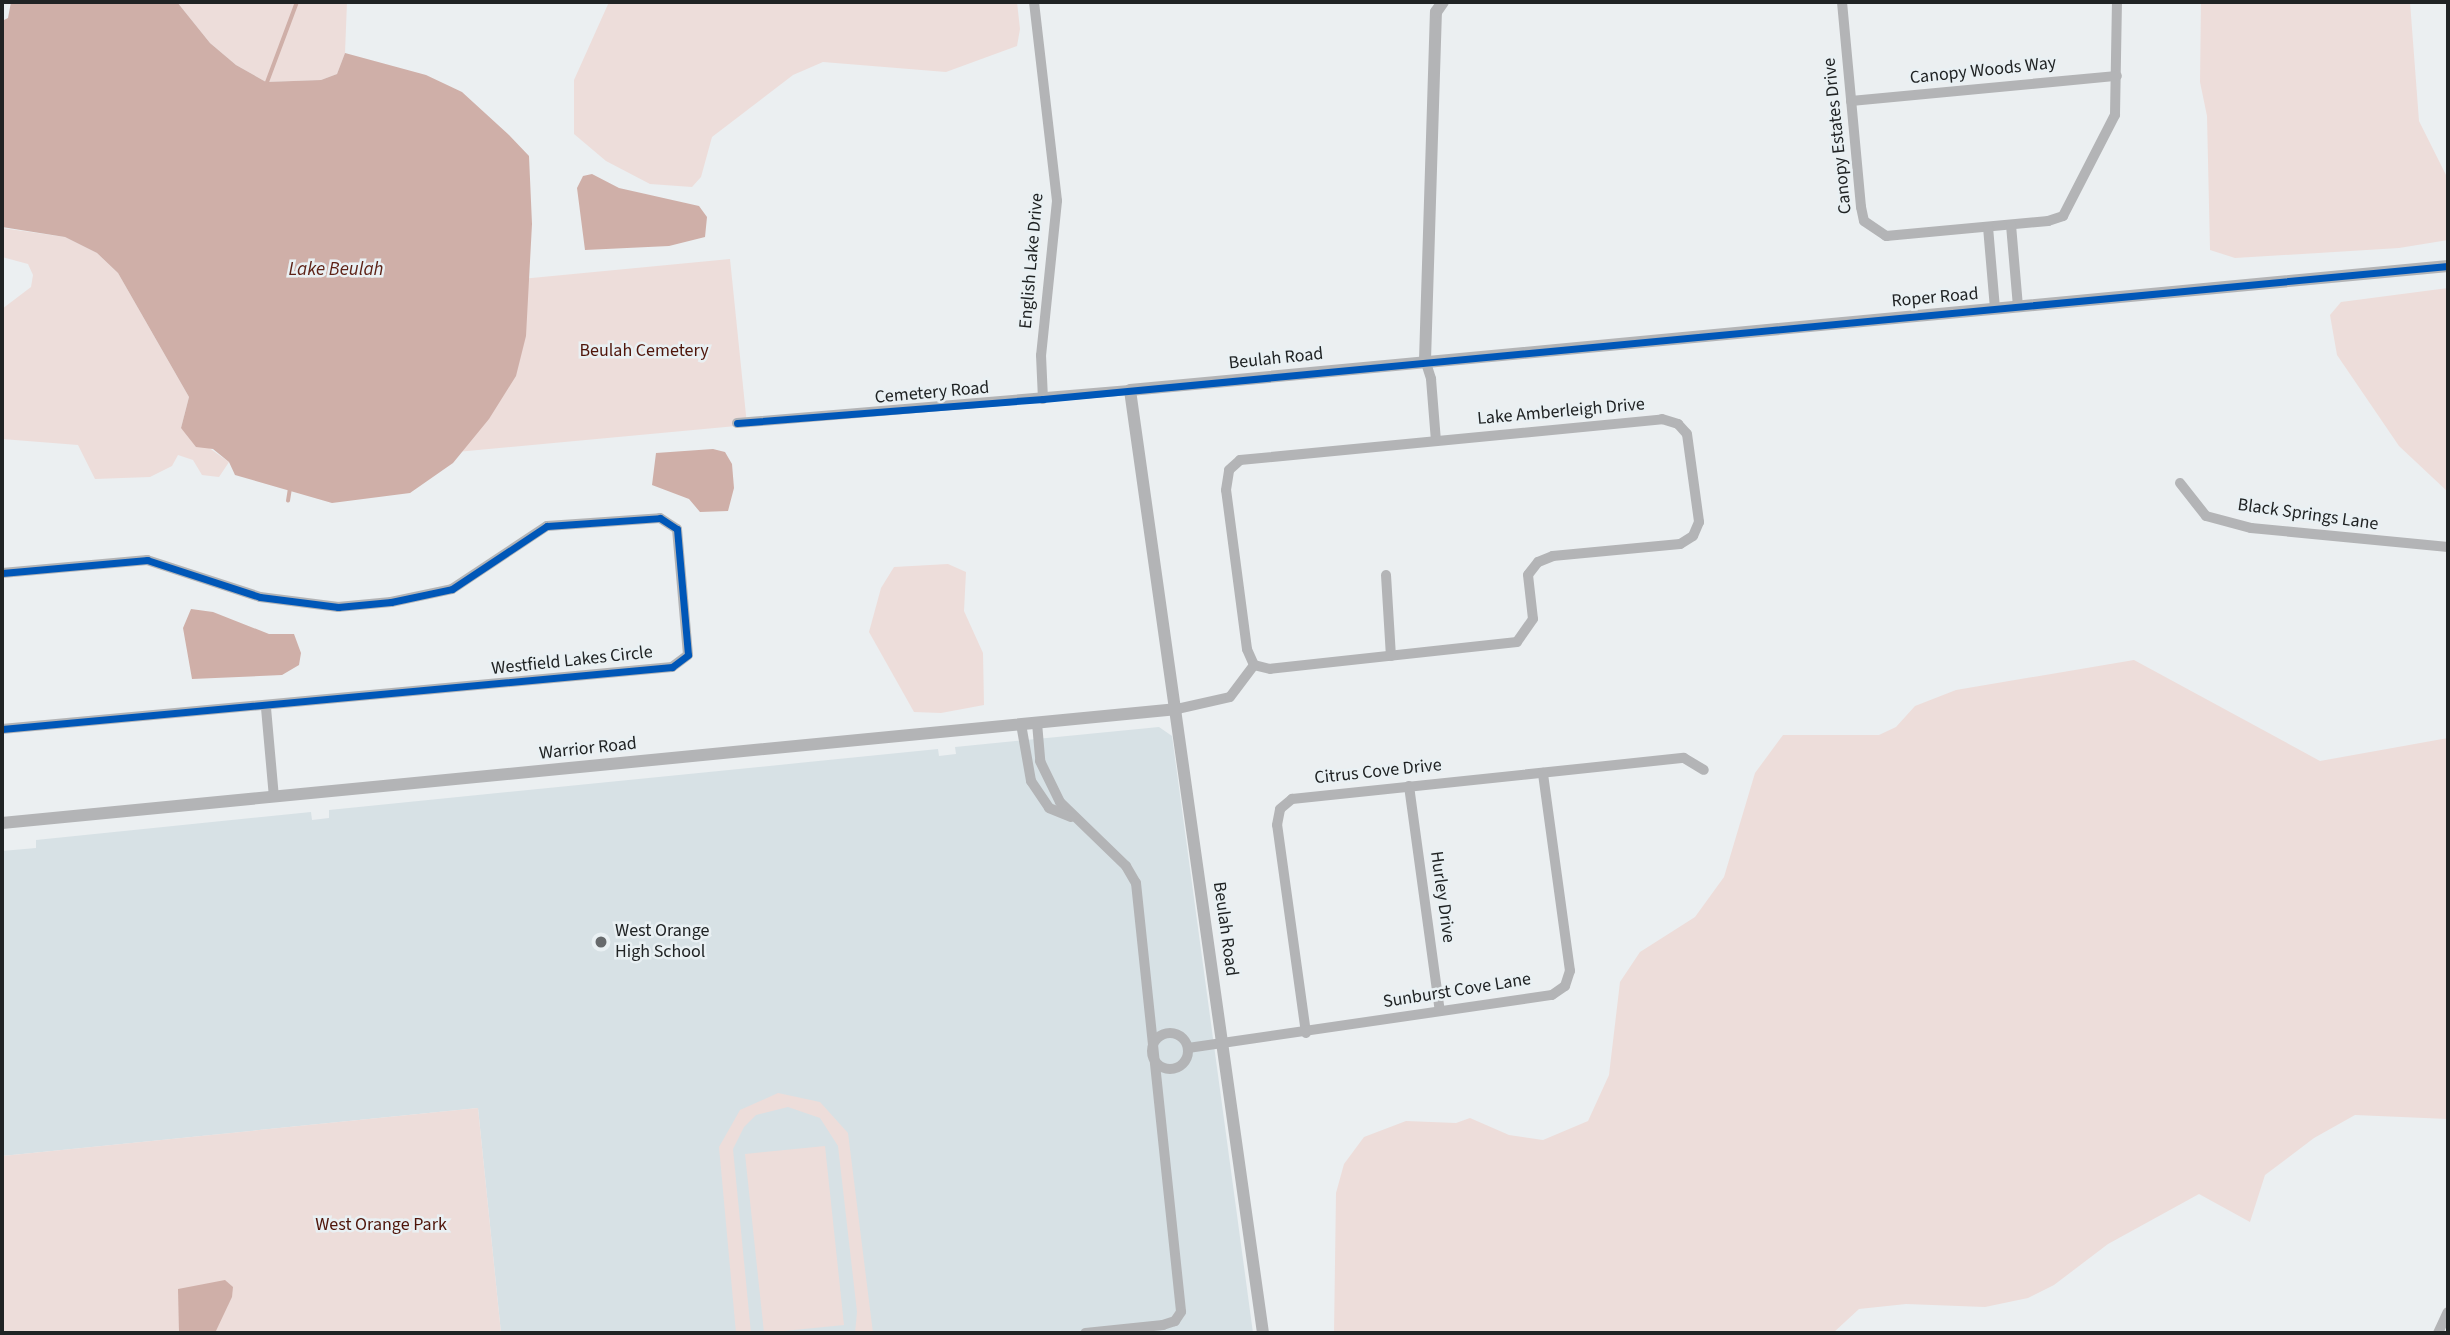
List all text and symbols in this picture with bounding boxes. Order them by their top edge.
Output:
street label: Canopy Woods Way [1909,53,2057,89]
street label: Canopy Estates Drive [1819,57,1857,215]
street label: English Lake Drive [1015,192,1049,330]
water label: Lake Beulah [288,259,384,281]
street label: Roper Road [1891,283,1979,313]
park label: Beulah Cemetery [579,340,709,362]
street label: Beulah Road [1228,343,1324,375]
street label: Cemetery Road [874,377,990,409]
street label: Lake Amberleigh Drive [1476,394,1646,430]
street label: Black Springs Lane [2236,494,2380,536]
street label: Westfield Lakes Circle [490,642,654,680]
street label: Warrior Road [538,733,638,765]
street label: Citrus Cove Drive [1313,755,1443,789]
street label: Hurley Drive [1425,850,1459,944]
street label: Beulah Road [1208,880,1242,978]
place label: West Orange High School [615,921,709,964]
marker: West Orange High School [593,934,609,950]
street label: Sunburst Cove Lane [1381,969,1533,1013]
park label: West Orange Park [315,1214,447,1236]

